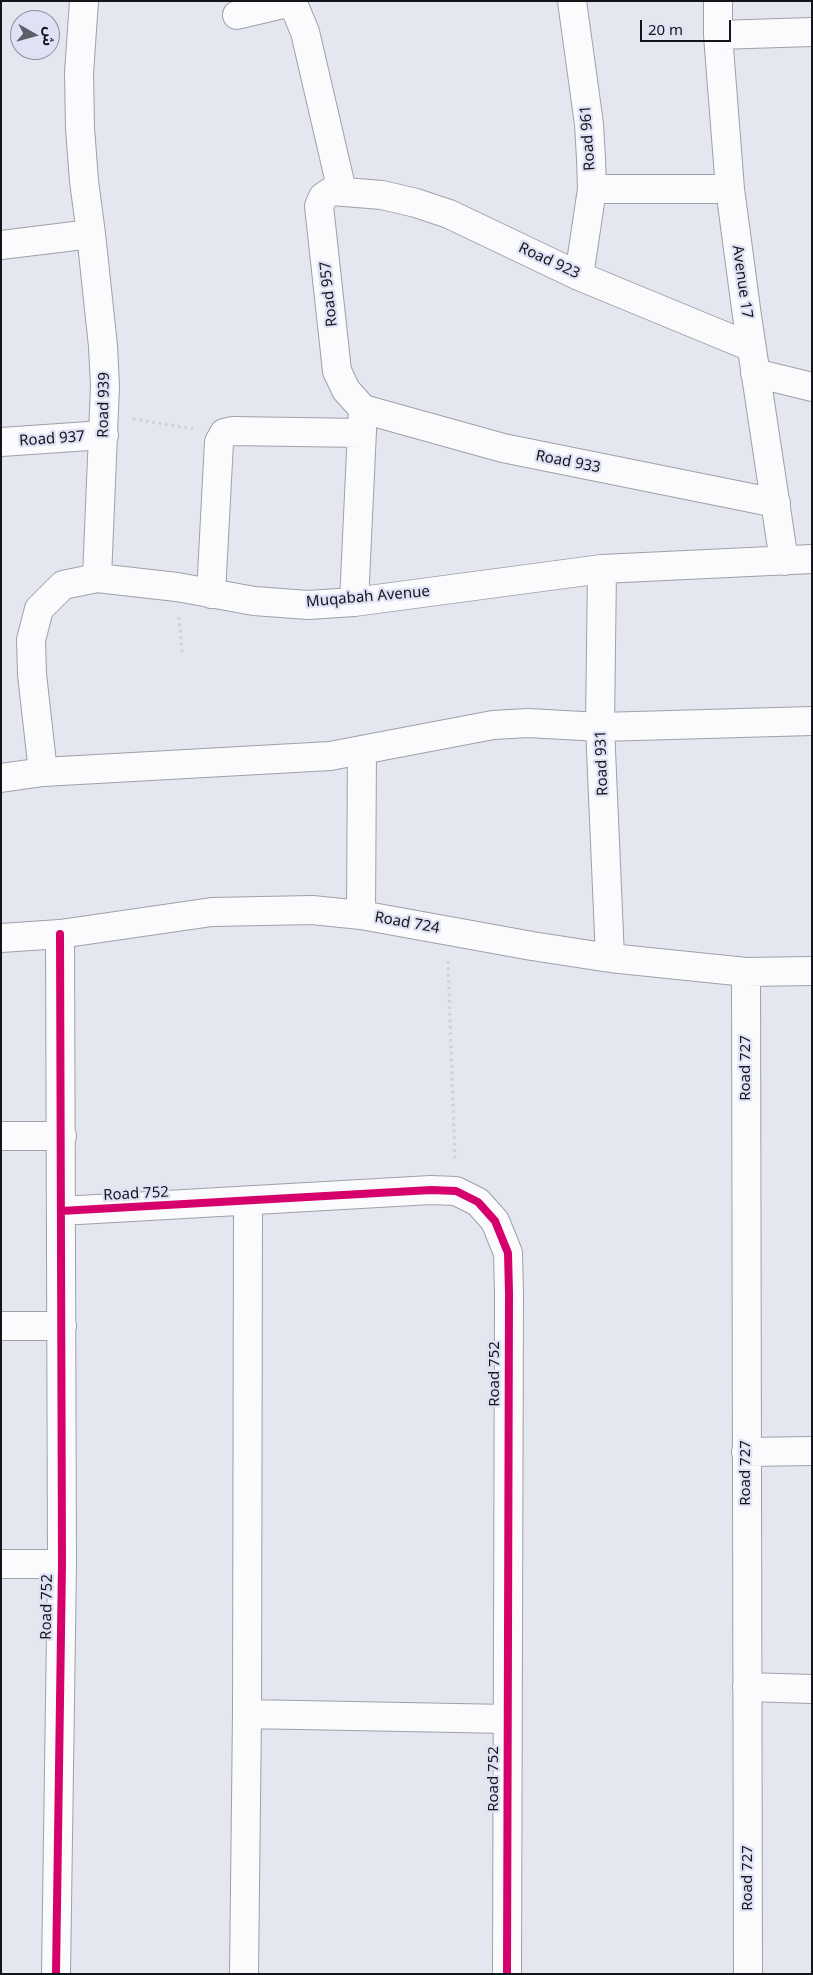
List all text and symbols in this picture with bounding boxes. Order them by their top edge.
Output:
north arrow [10,10,60,60]
scale bar [643,10,734,42]
text: 20 m [648,19,683,39]
text: ش [39,26,60,47]
street label: Road 961 [577,105,599,171]
street label: Road 923 [515,239,583,283]
street label: Avenue 17 [728,244,756,320]
street label: Road 957 [317,260,341,328]
street label: Road 939 [94,372,114,438]
street label: Road 937 [19,428,85,450]
street label: Road 933 [534,447,602,477]
street label: Muqabah Avenue [305,583,431,611]
street label: Road 931 [592,730,612,796]
street label: Road 724 [373,908,441,938]
street label: Road 727 [737,1035,755,1101]
street label: Road 752 [103,1183,169,1205]
street label: Road 752 [486,1341,504,1407]
street label: Road 727 [737,1440,755,1506]
street label: Road 752 [37,1574,57,1640]
street label: Road 752 [485,1746,503,1812]
street label: Road 727 [739,1845,757,1911]

